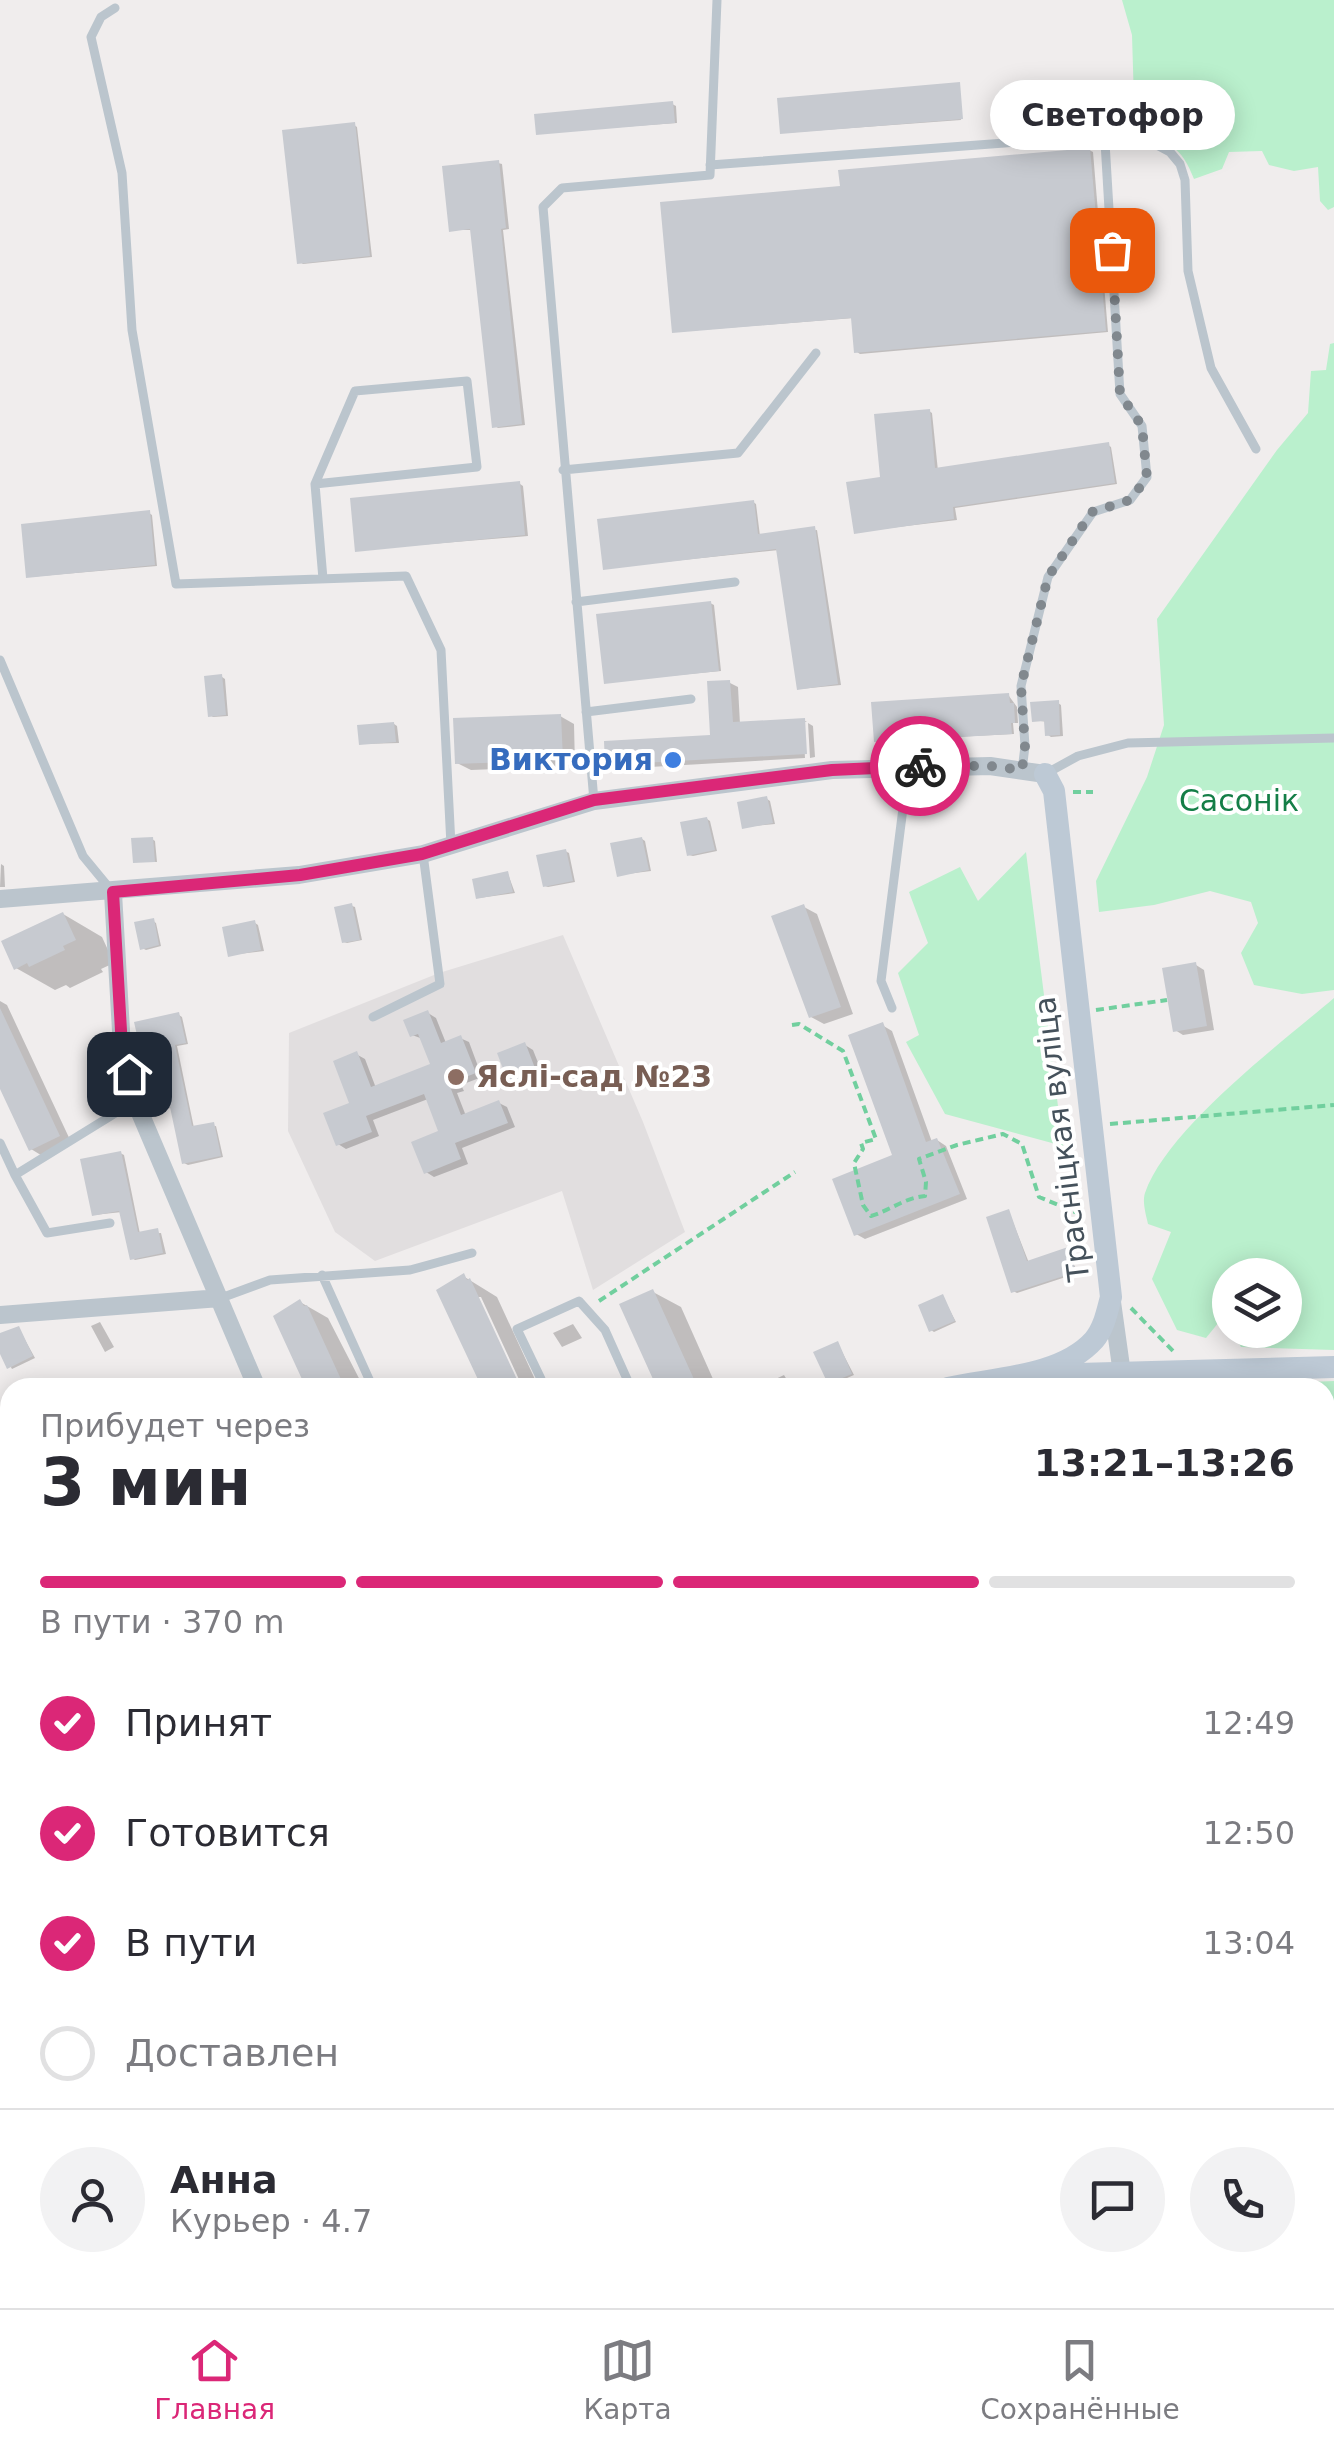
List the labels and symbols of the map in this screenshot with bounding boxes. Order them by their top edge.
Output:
callout: Светофор [990,80,1234,150]
pin [1070,208,1155,293]
courier [870,716,970,816]
place label: Виктория [489,742,653,777]
marker: Виктория [662,749,684,771]
park label: Сасонік [1179,783,1299,818]
street label: Трасніцкая вуліца [1027,995,1096,1284]
pin [87,1032,172,1117]
place label: Яслі-сад №23 [476,1059,712,1094]
marker: Яслі-сад №23 [445,1066,467,1088]

